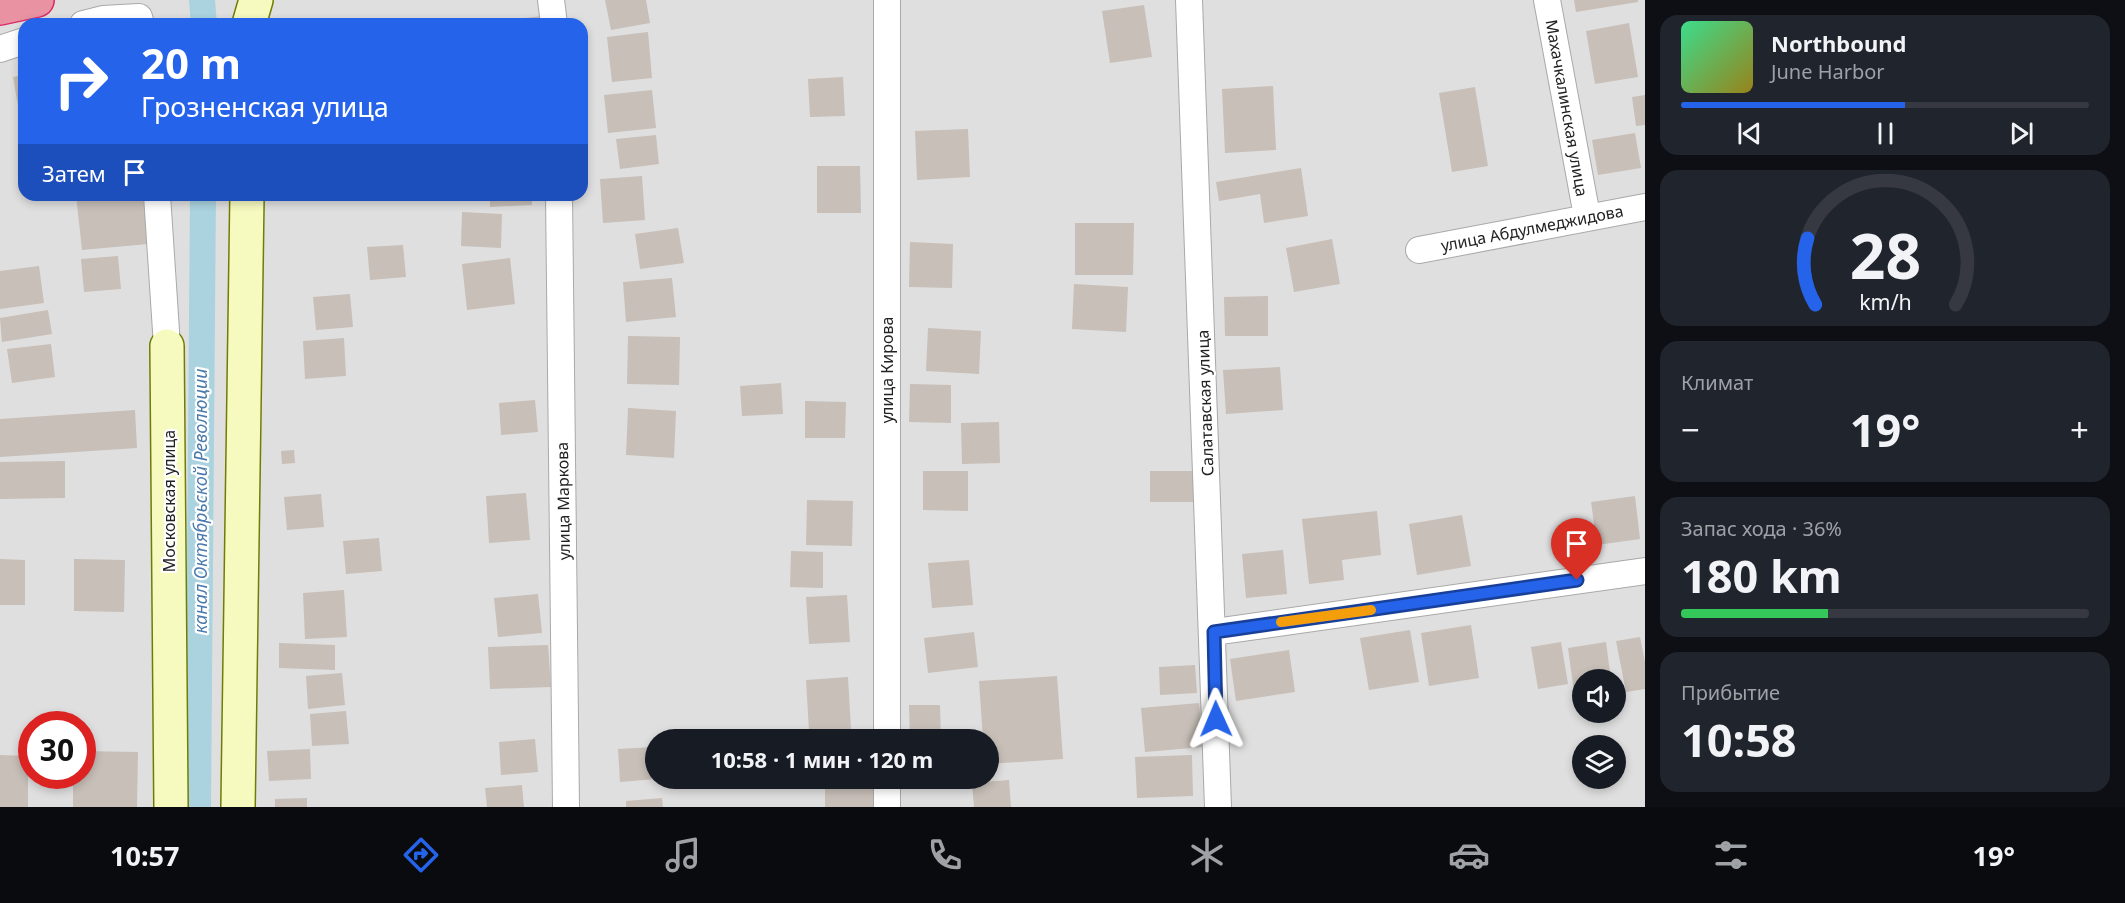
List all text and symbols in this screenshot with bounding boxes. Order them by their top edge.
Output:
street label: Махачкалинская улица [1541,18,1593,198]
text: Northbound [1771,28,1906,58]
text: 20 m [141,34,241,91]
icon: right [42,42,120,120]
text: June Harbor [1771,58,1885,85]
text: Грозненская улица [141,88,389,125]
icon: previous [1733,117,1766,150]
icon: pause [1869,117,1902,150]
icon: next [2005,117,2038,150]
icon: arrive [118,156,151,189]
text: Затем [42,158,106,188]
street label: улица Абдулмеджидова [1439,200,1625,256]
text: 28 [1849,212,1921,297]
text: km/h [1859,288,1911,317]
street label: улица Кирова [876,317,898,423]
street label: Салатавская улица [1191,329,1219,477]
water label: канал Октябрьской Революции [188,369,212,633]
text: Климат [1681,369,1753,396]
text: 19° [1850,399,1920,460]
text: − [1681,407,1700,452]
text: + [2070,407,2089,452]
street label: Московская улица [158,430,180,572]
street label: улица Маркова [551,442,575,560]
text: Запас хода · 36% [1681,515,1842,542]
pin [1551,518,1602,580]
icon: arrive [1560,527,1593,560]
text: 180 km [1681,545,1842,606]
map controls [1572,669,1626,789]
button: sound [1572,669,1626,723]
text: Прибытие [1681,679,1780,706]
position arrow [1184,687,1248,751]
text: 10:58 [1681,709,1797,770]
speed limit sign: 30 [18,711,96,789]
button: layers [1572,735,1626,789]
text: 10:58 · 1 мин · 120 m [711,744,933,774]
icon: directions [400,834,442,876]
icon: music [662,834,704,876]
icon: phone [924,834,966,876]
icon: climate [1186,834,1228,876]
icon: car [1448,834,1490,876]
icon: filters [1710,834,1752,876]
text: 10:57 [110,837,179,874]
text: 19° [1973,837,2015,874]

